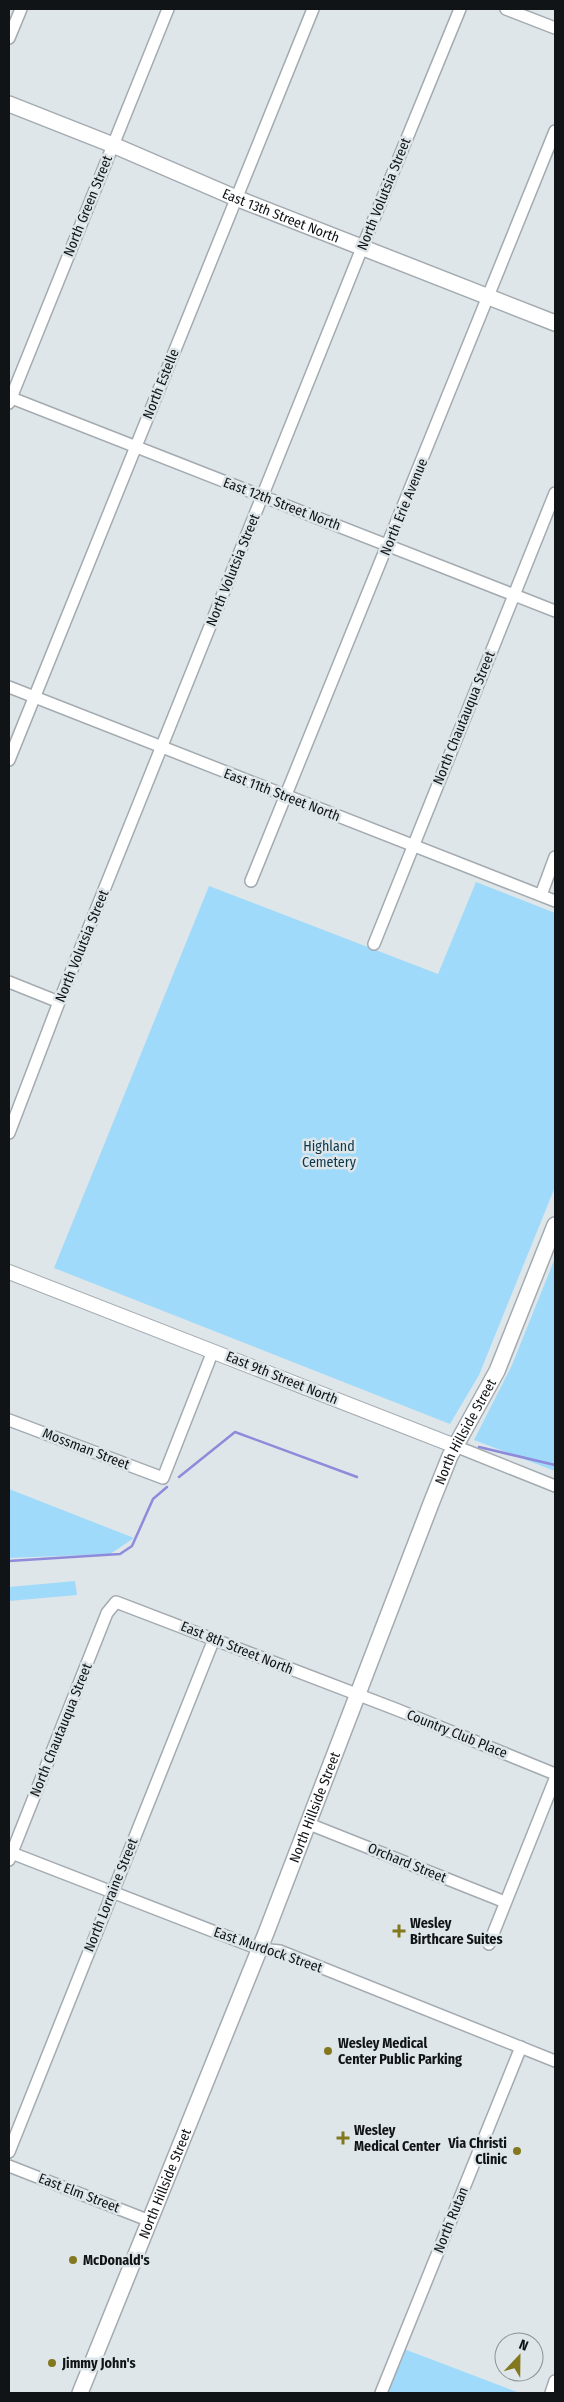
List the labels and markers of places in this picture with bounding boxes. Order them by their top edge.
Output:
place label: Wesley Birthcare Suites [410,1915,503,1948]
marker: Wesley Birthcare Suites [392,1924,406,1938]
place label: Wesley Medical Center Public Parking [338,2035,462,2068]
marker: Wesley Medical Center Public Parking [322,2045,334,2057]
place label: Wesley Medical Center [354,2122,441,2155]
marker: Wesley Medical Center [336,2131,350,2145]
place label: Via Christi Clinic [447,2135,508,2168]
marker: Via Christi Clinic [511,2145,523,2157]
place label: McDonald's [83,2252,150,2269]
marker: McDonald's [67,2254,79,2266]
place label: Jimmy John's [61,2355,136,2372]
marker: Jimmy John's [46,2357,58,2369]

